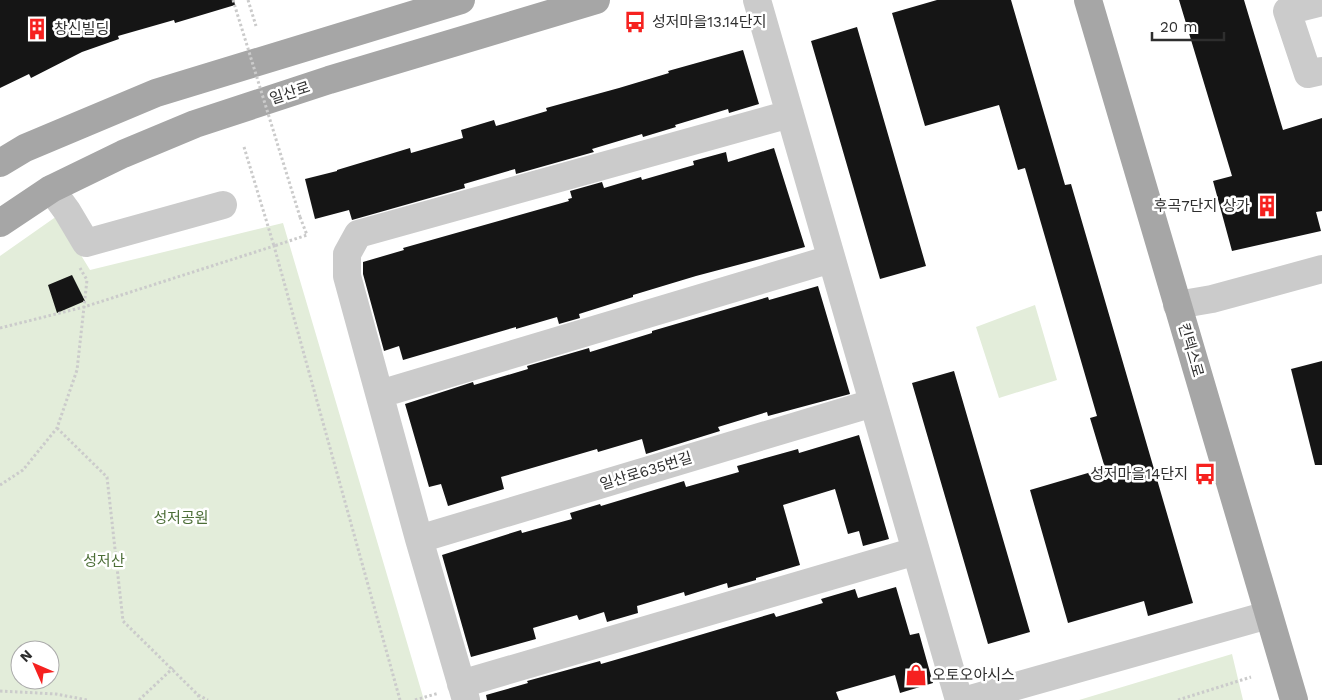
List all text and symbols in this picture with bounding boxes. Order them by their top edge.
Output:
bus stop icon: 성저마을13.14단지 [622,9,648,35]
scale bar [1152,10,1224,42]
place label: 성저마을13.14단지 [652,13,767,31]
building icon: 창신빌딩 [24,16,50,42]
text: 20 m [1160,18,1198,36]
place label: 창신빌딩 [54,20,109,38]
street label: 일산로 [268,78,312,108]
building icon: 후곡7단지 상가 [1254,193,1280,219]
place label: 후곡7단지 상가 [1154,197,1250,215]
street label: 킨텍스로 [1175,321,1207,379]
street label: 일산로635번길 [598,448,694,494]
bus stop icon: 성저마을14단지 [1192,461,1218,487]
place label: 성저마을14단지 [1090,465,1188,483]
park label: 성저공원 [153,509,209,527]
park label: 성저산 [83,552,125,570]
north arrow [10,640,60,690]
text: N [16,646,35,665]
shop icon: 오토오아시스 [903,662,929,688]
place label: 오토오아시스 [932,666,1015,684]

